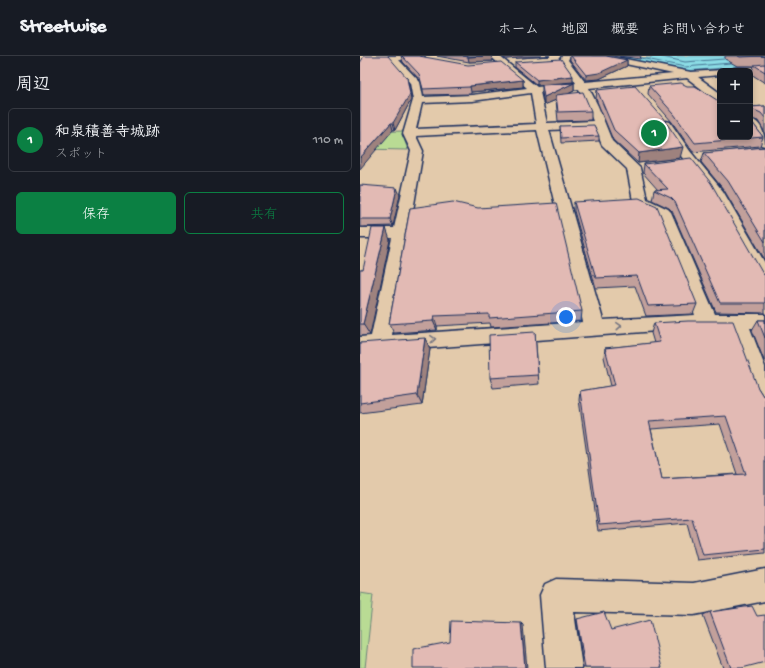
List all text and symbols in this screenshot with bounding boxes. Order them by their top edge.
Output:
text: Streetwise [20,16,106,39]
text: ホーム [498,22,539,39]
text: 地図 [561,22,589,39]
text: 概要 [611,22,639,39]
text: お問い合わせ [661,22,745,39]
map controls [717,68,753,140]
button: + [717,68,753,104]
text: 周辺 [16,76,50,96]
button: − [717,104,753,140]
pin: 1 [641,118,667,148]
text: 和泉積善寺城跡 [55,124,160,142]
text: 1 [27,133,33,148]
text: 110 m [313,133,343,148]
text: スポット [55,147,107,162]
button: 保存 [16,192,176,234]
button: 共有 [184,192,344,234]
your location [556,307,576,327]
one-way arrow [616,322,622,331]
one-way arrow [430,334,436,343]

